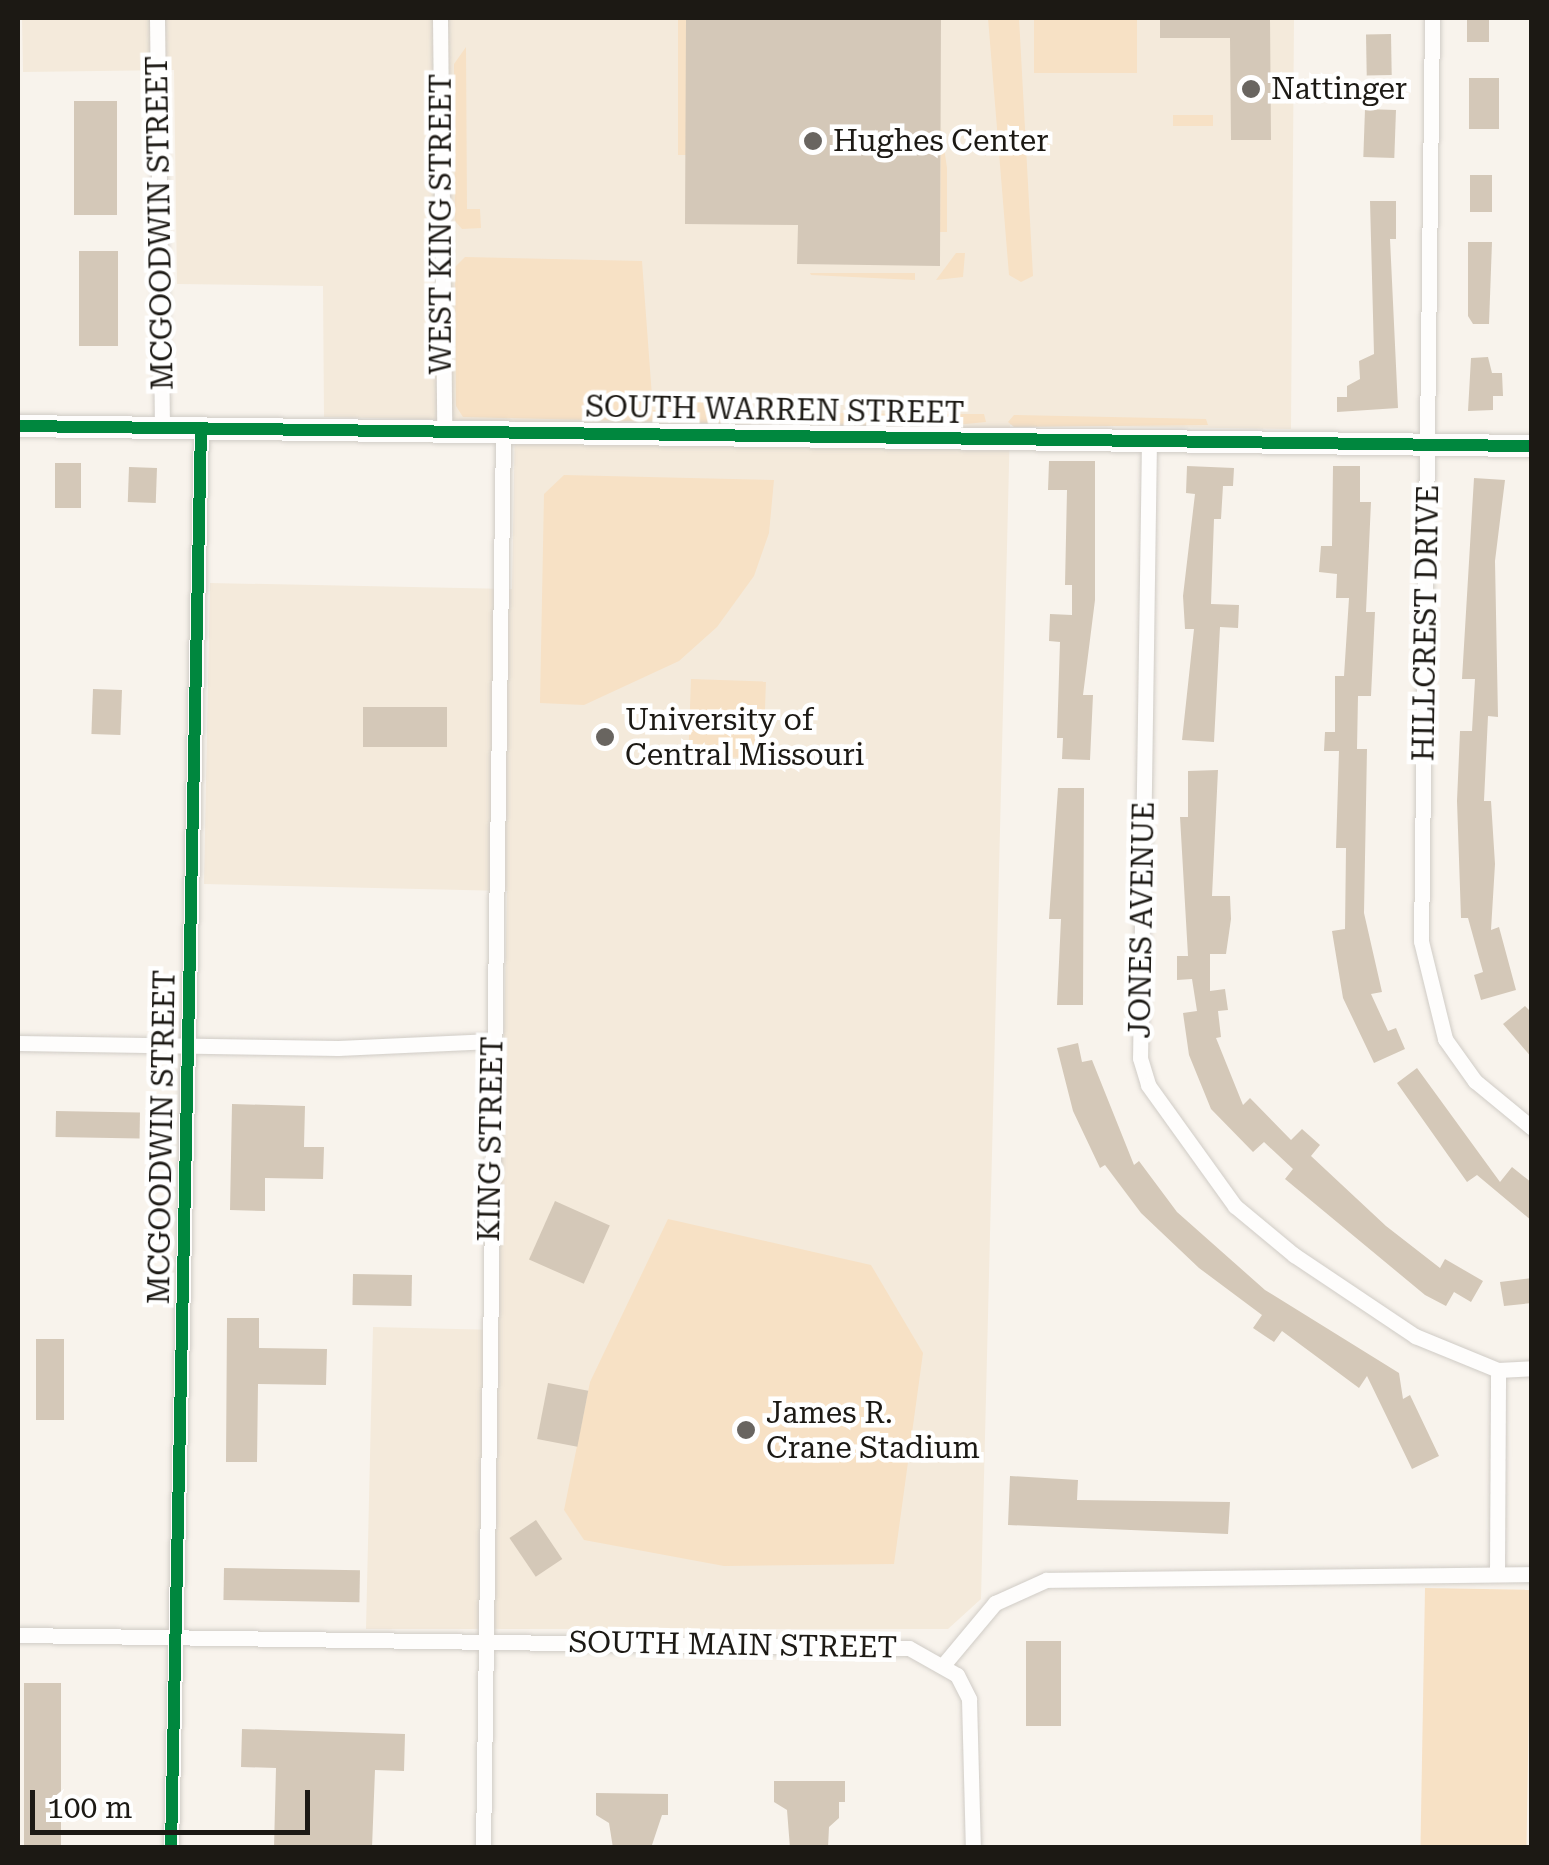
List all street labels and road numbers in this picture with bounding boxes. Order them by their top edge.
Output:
street label: MCGOODWIN STREET [139,55,181,391]
street label: WEST KING STREET [423,74,459,374]
street label: SOUTH WARREN STREET [585,389,965,431]
street label: HILLCREST DRIVE [1406,484,1446,762]
street label: JONES AVENUE [1122,801,1162,1039]
street label: MCGOODWIN STREET [141,969,183,1305]
street label: KING STREET [471,1036,511,1242]
street label: SOUTH MAIN STREET [568,1624,898,1666]

